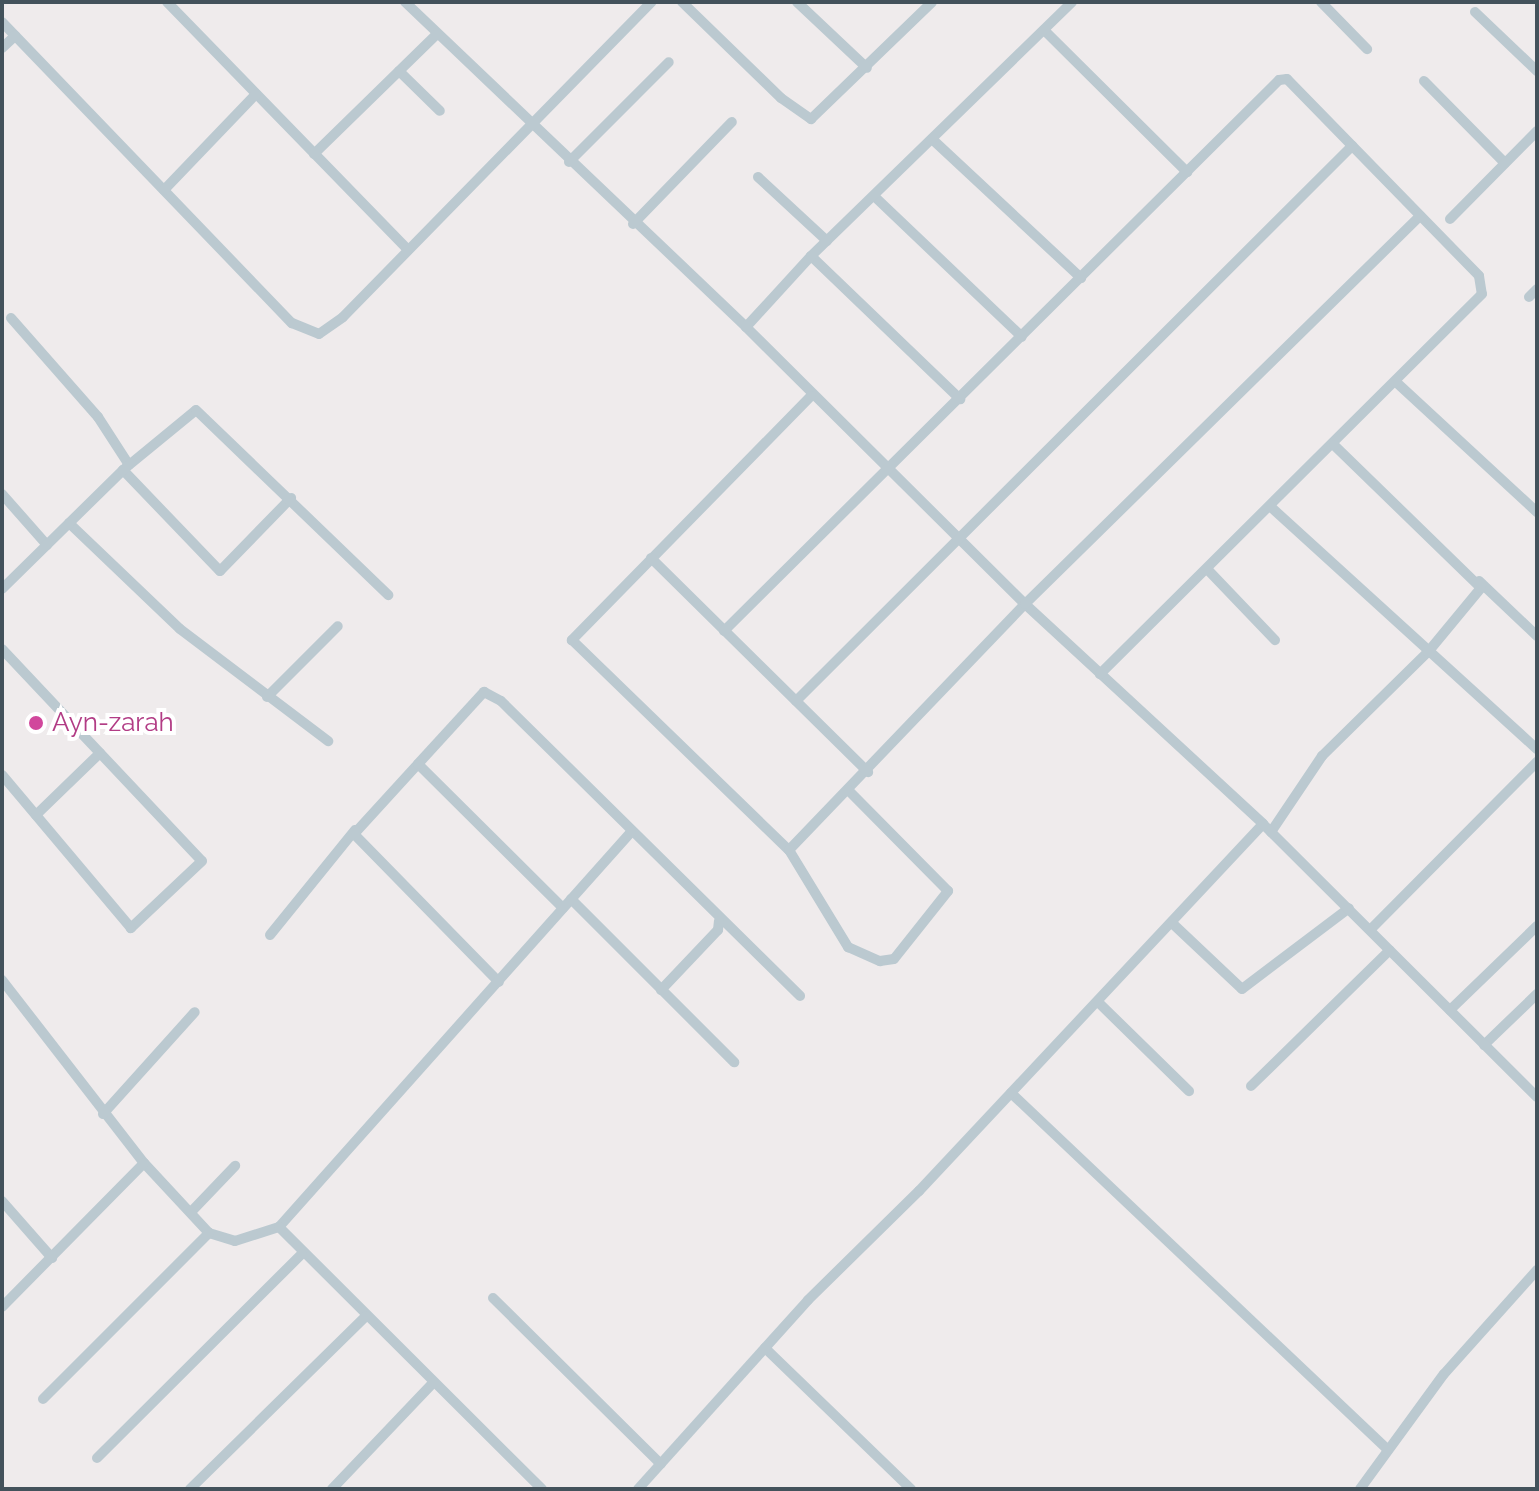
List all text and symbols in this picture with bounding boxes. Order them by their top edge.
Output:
place label: Ayn-zarah [52,707,174,739]
marker: Ayn-zarah [27,714,45,732]

